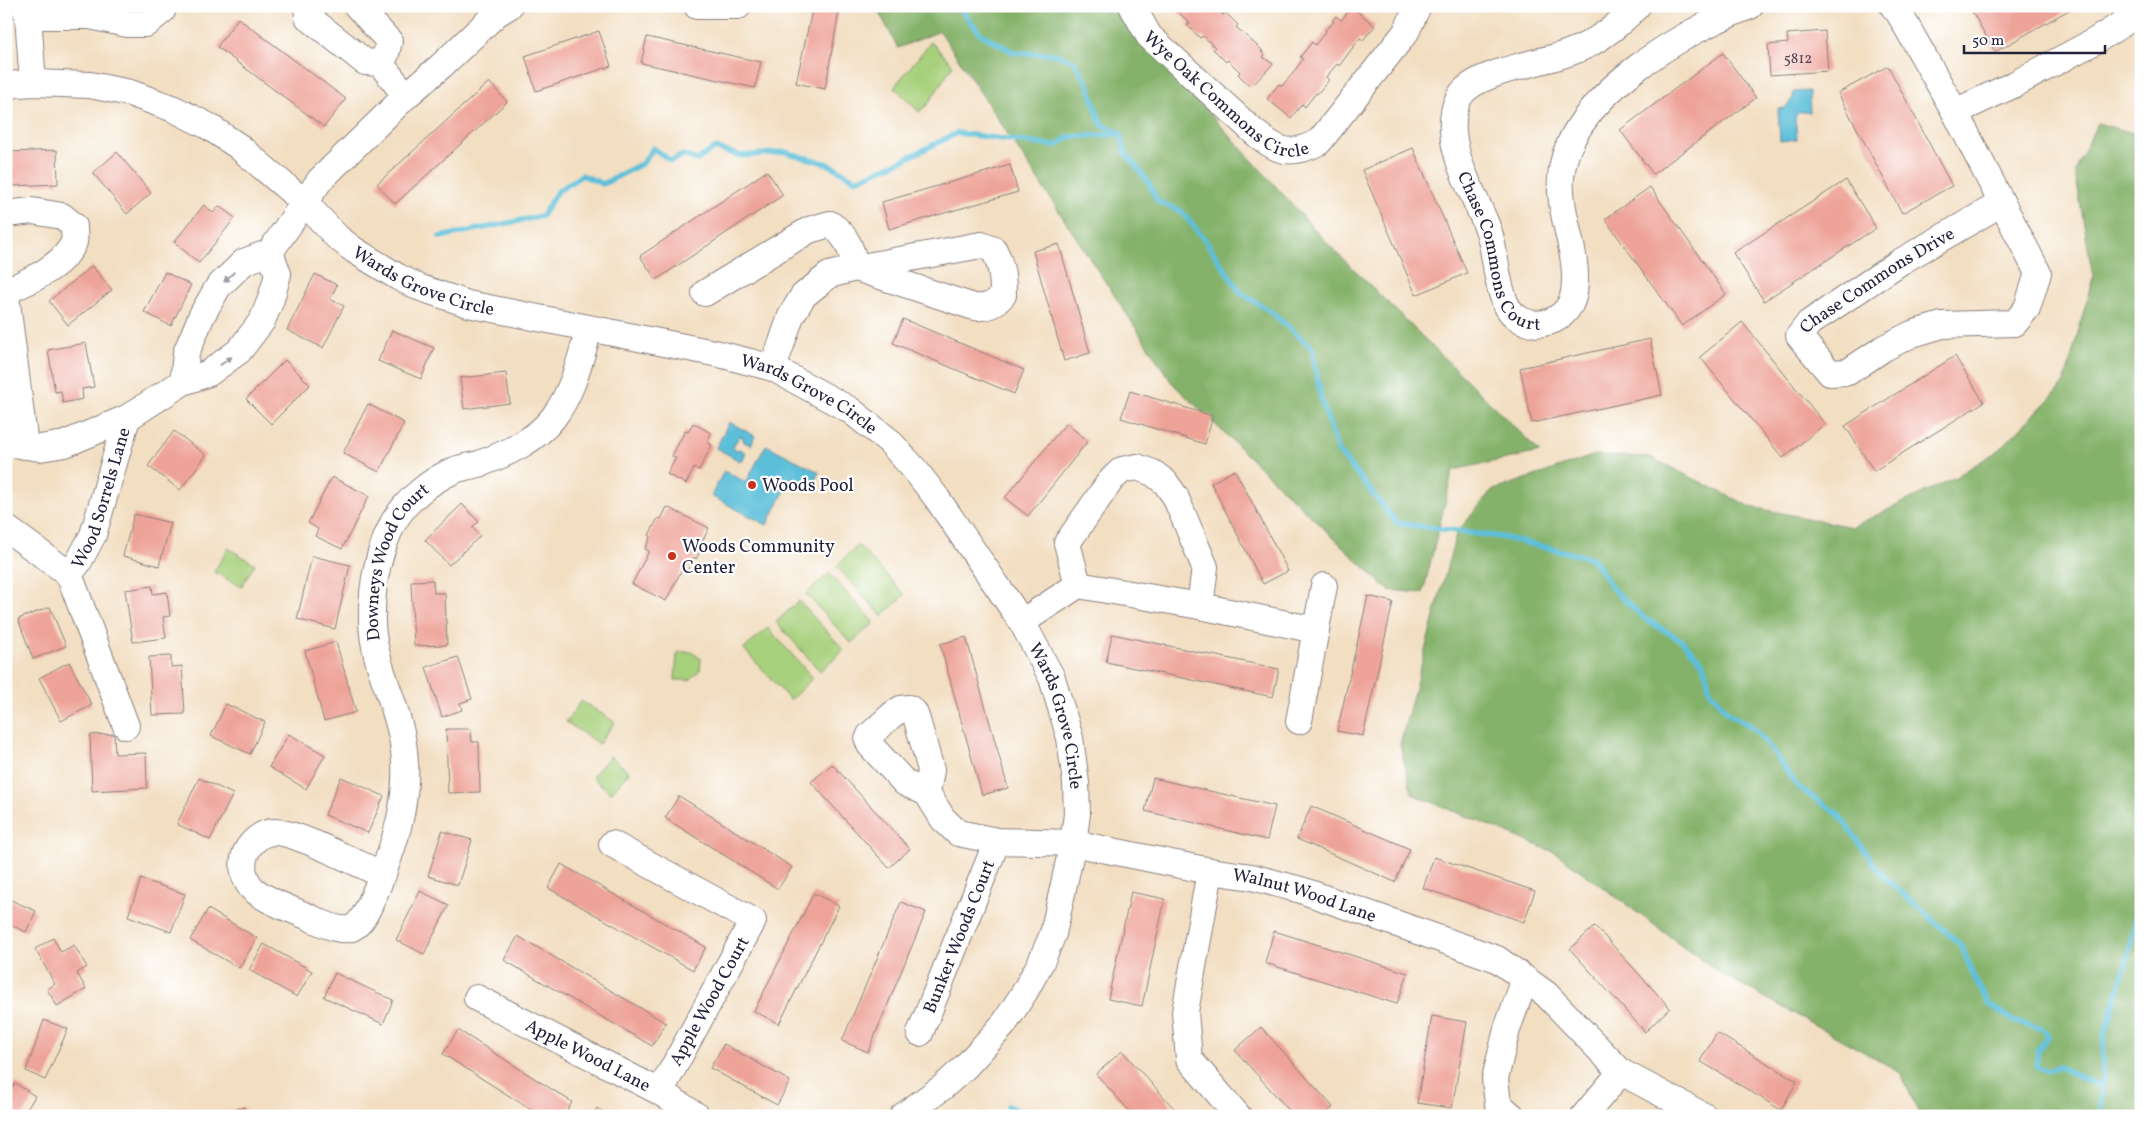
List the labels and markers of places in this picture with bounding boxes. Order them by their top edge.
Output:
place label: Woods Pool [762,474,854,499]
marker: Woods Pool [746,479,758,491]
place label: Woods Community Center [682,535,835,581]
marker: Woods Community Center [666,550,678,562]

